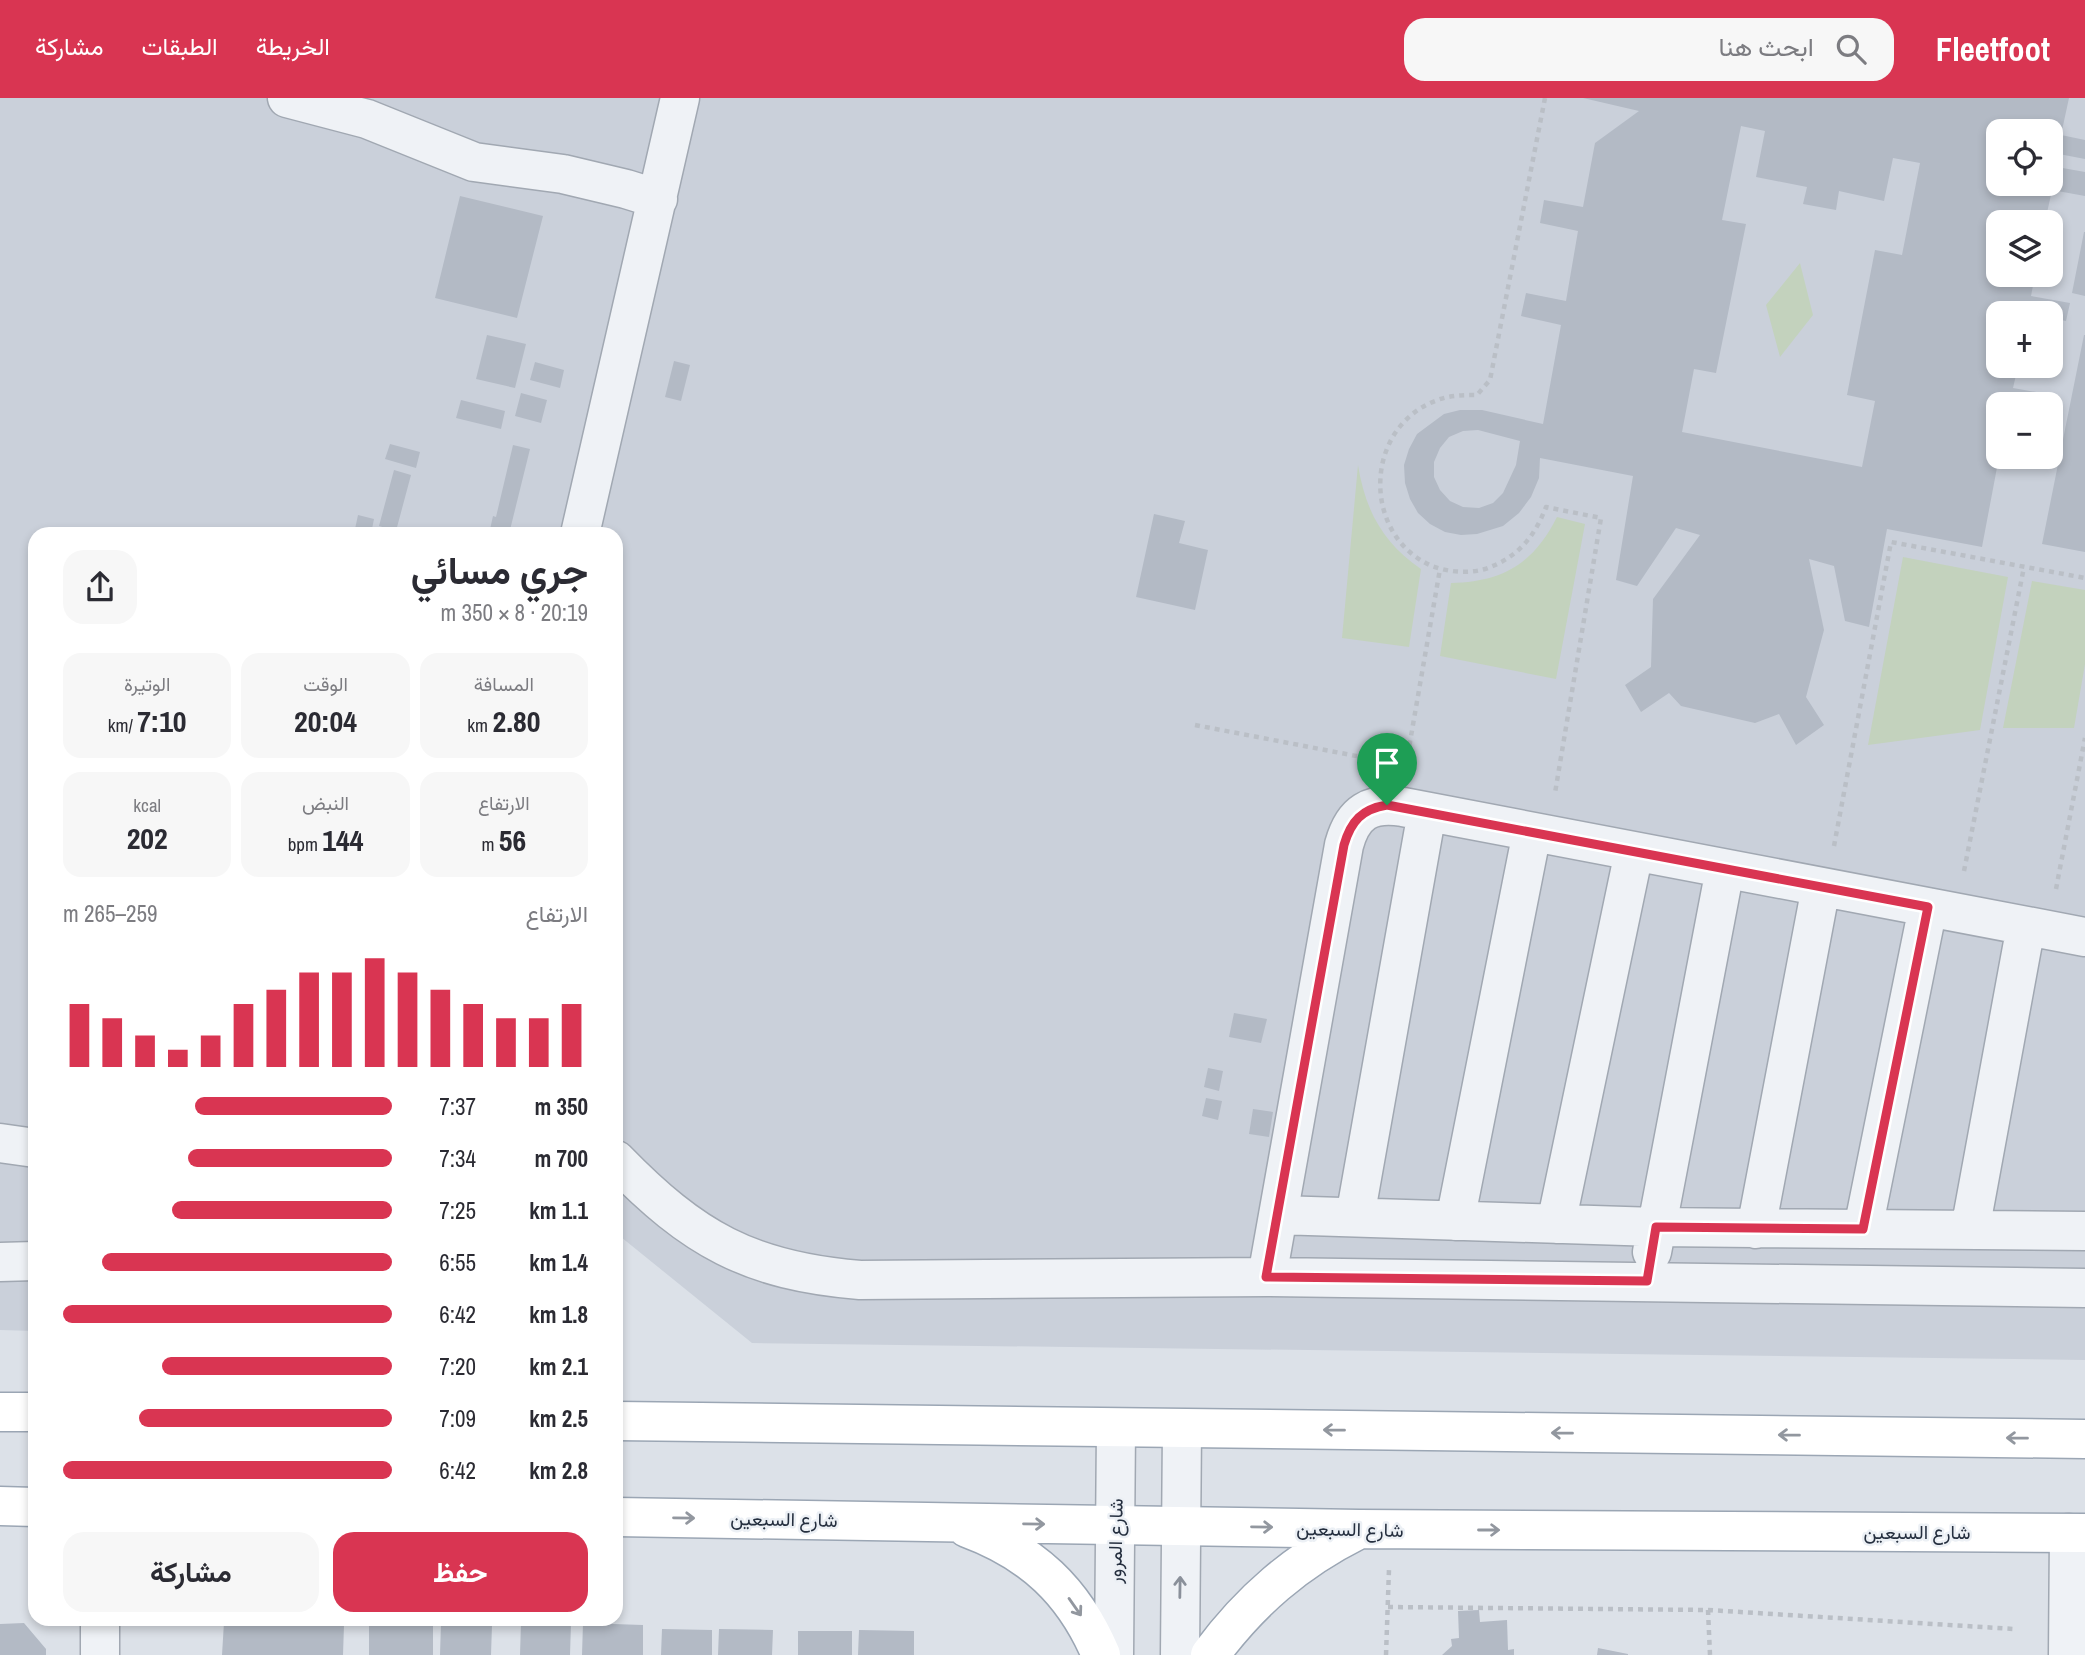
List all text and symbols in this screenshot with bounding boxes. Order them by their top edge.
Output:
search box [1404,18,1894,81]
text: Fleetfoot [1936,27,2050,71]
text: ابحث هنا [1719,29,1814,64]
text: مشاركة [35,30,103,62]
text: الطبقات [141,30,218,62]
text: الخريطة [256,30,330,62]
icon: search [1832,30,1870,68]
map controls [1986,119,2063,469]
button: locate [1986,119,2063,196]
button: layers [1986,210,2063,287]
button: + [1986,301,2063,378]
button: − [1986,392,2063,469]
text: جري مسائي [411,545,588,596]
button: share [63,550,137,624]
text: 20:19 · 8 × 350 m [441,597,588,628]
text: الوتيرة [124,671,170,697]
text: الوقت [303,671,348,697]
text: المسافة [474,671,534,697]
text: 7:10 [137,701,187,741]
text: 20:04 [294,701,357,741]
text: 2.80 [492,701,540,741]
text: /km [108,712,137,738]
text: km [467,712,492,738]
pin [1357,733,1417,805]
icon: arrive [1368,744,1406,782]
text: النبض [302,790,349,816]
text: الارتفاع [478,790,530,816]
text: kcal [133,792,161,818]
text: 202 [127,818,168,858]
text: 144 [322,820,363,860]
text: 56 [499,820,526,860]
text: bpm [288,831,322,857]
text: m [481,831,499,857]
text: 259–265 m [63,898,157,929]
text: الارتفاع [526,898,588,929]
text: 7:37 [439,1091,476,1122]
text: 350 m [535,1091,588,1122]
text: 7:34 [439,1143,476,1174]
text: 700 m [535,1143,588,1174]
text: 7:25 [439,1195,476,1226]
text: 1.1 km [529,1195,588,1226]
text: 6:55 [439,1247,476,1278]
text: 1.4 km [529,1247,588,1278]
text: 6:42 [439,1299,476,1330]
text: 1.8 km [529,1299,588,1330]
text: 7:20 [439,1351,476,1382]
text: 2.1 km [529,1351,588,1382]
text: 7:09 [439,1403,476,1434]
text: 2.5 km [529,1403,588,1434]
one-way arrow [1323,1424,1346,1437]
one-way arrow [1551,1426,1574,1440]
one-way arrow [1778,1429,1801,1442]
one-way arrow [2006,1431,2029,1445]
text: 6:42 [439,1455,476,1486]
text: 2.8 km [529,1455,588,1486]
street label: شارع المرور [1101,1498,1129,1585]
street label: شارع السبعين [730,1505,838,1533]
one-way arrow [672,1511,695,1525]
street label: شارع السبعين [1296,1515,1404,1543]
one-way arrow [1022,1517,1045,1530]
street label: شارع السبعين [1863,1519,1971,1545]
one-way arrow [1250,1521,1273,1534]
one-way arrow [1477,1523,1500,1537]
button: مشاركة [63,1532,319,1612]
button: حفظ [333,1532,588,1612]
one-way arrow [1174,1576,1187,1599]
one-way arrow [1068,1597,1082,1616]

